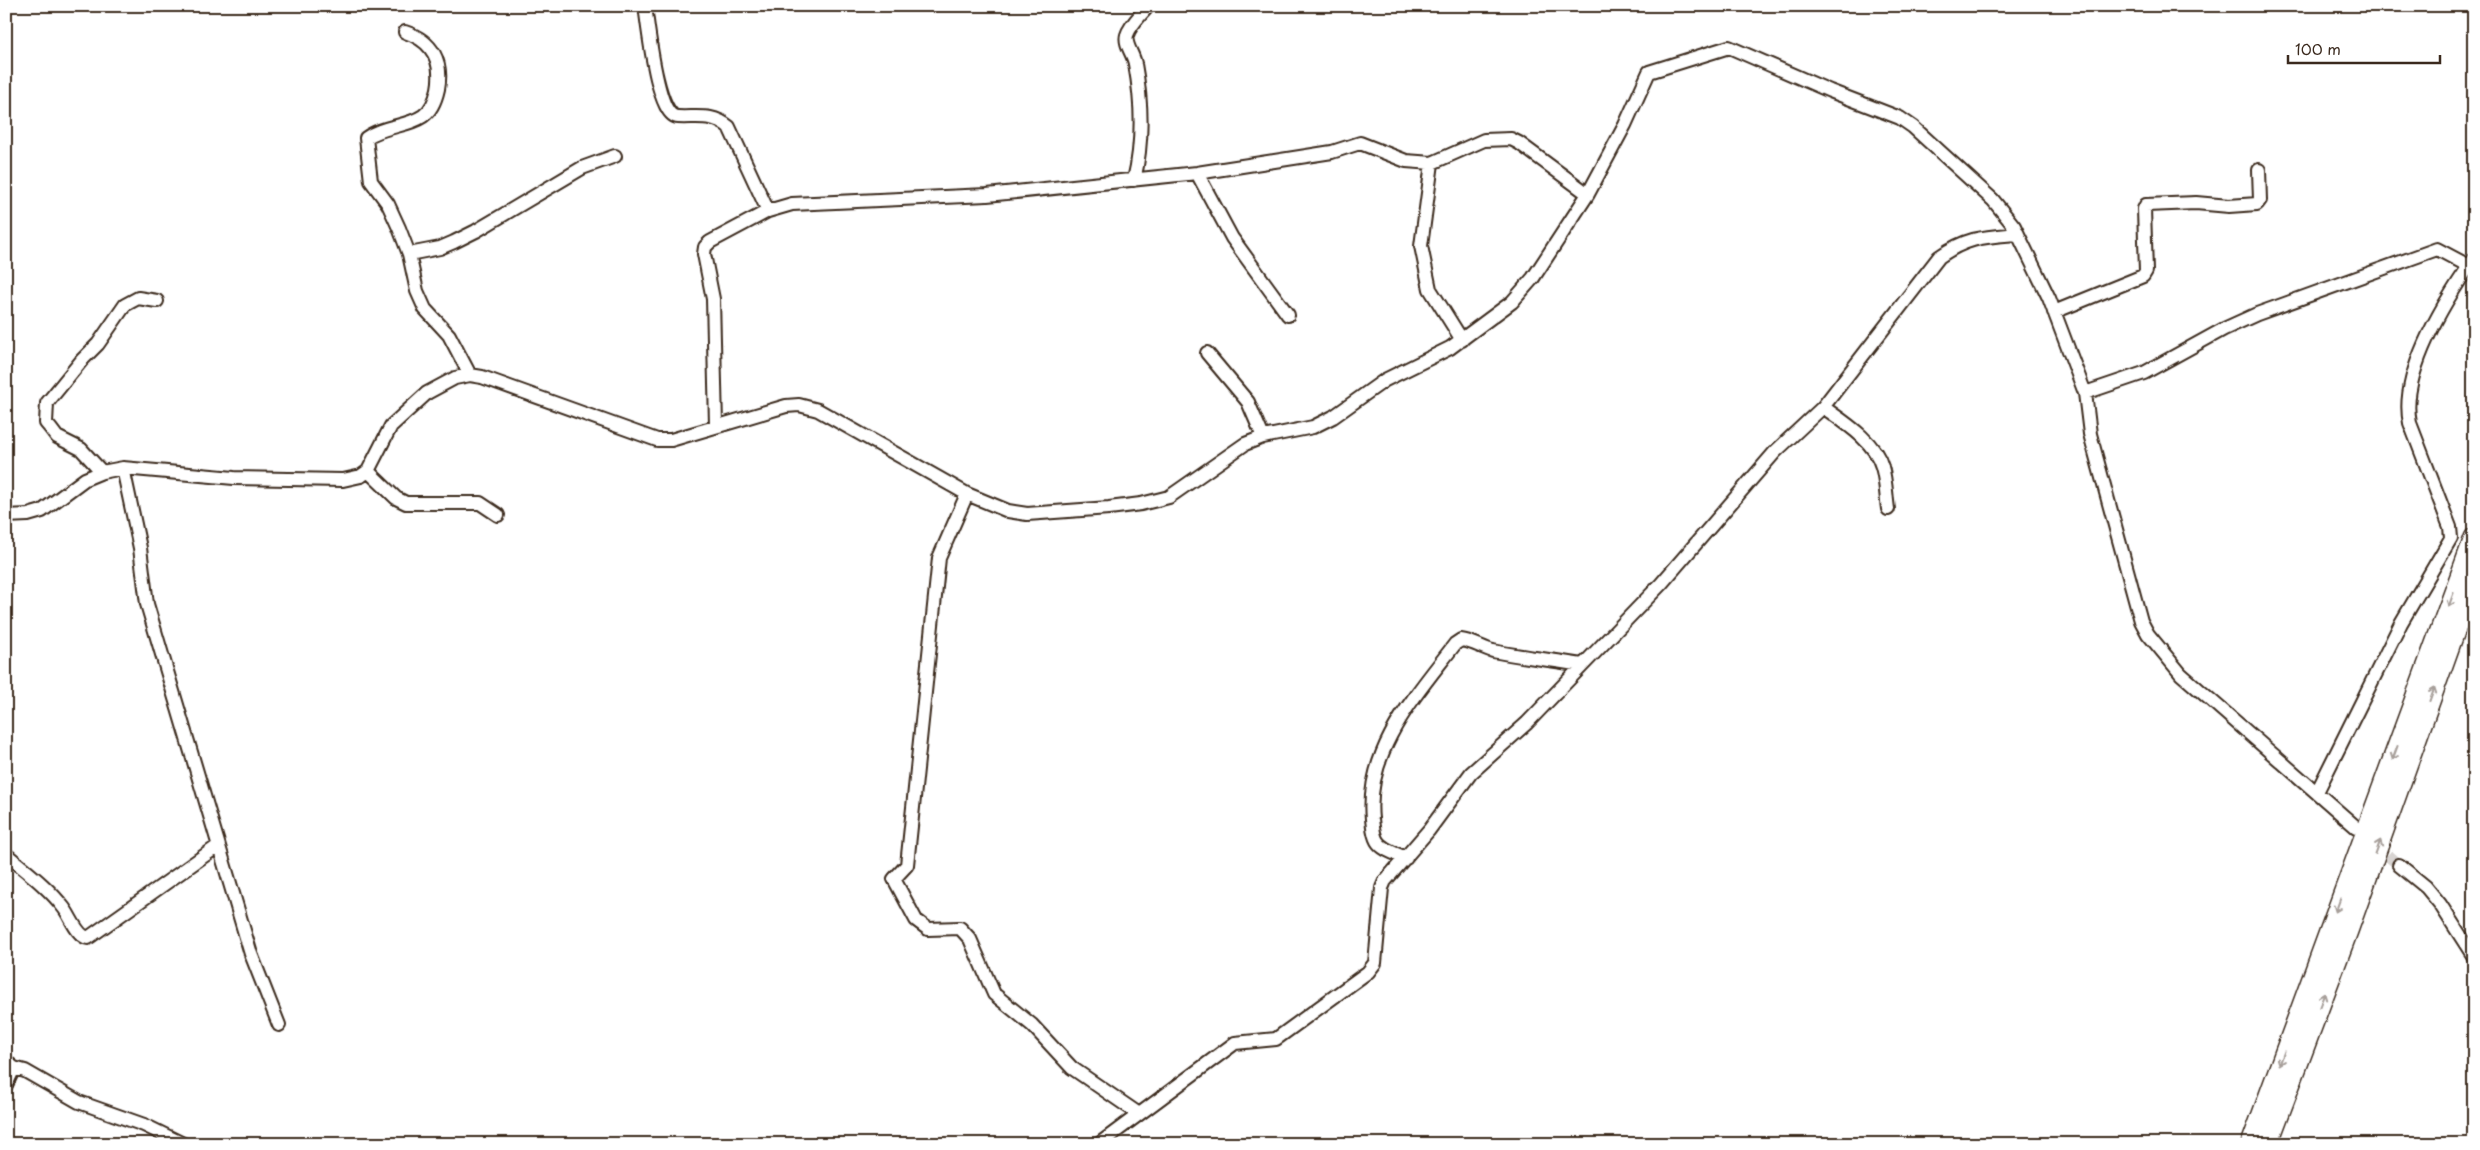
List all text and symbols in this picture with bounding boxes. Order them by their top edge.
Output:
scale bar [2288,32,2440,64]
text: 100 m [2295,37,2341,60]
one-way arrow [2446,592,2455,608]
one-way arrow [2428,687,2437,702]
one-way arrow [2390,745,2399,760]
one-way arrow [2374,840,2383,855]
one-way arrow [2333,897,2342,913]
one-way arrow [2318,992,2327,1007]
one-way arrow [2277,1050,2286,1065]

